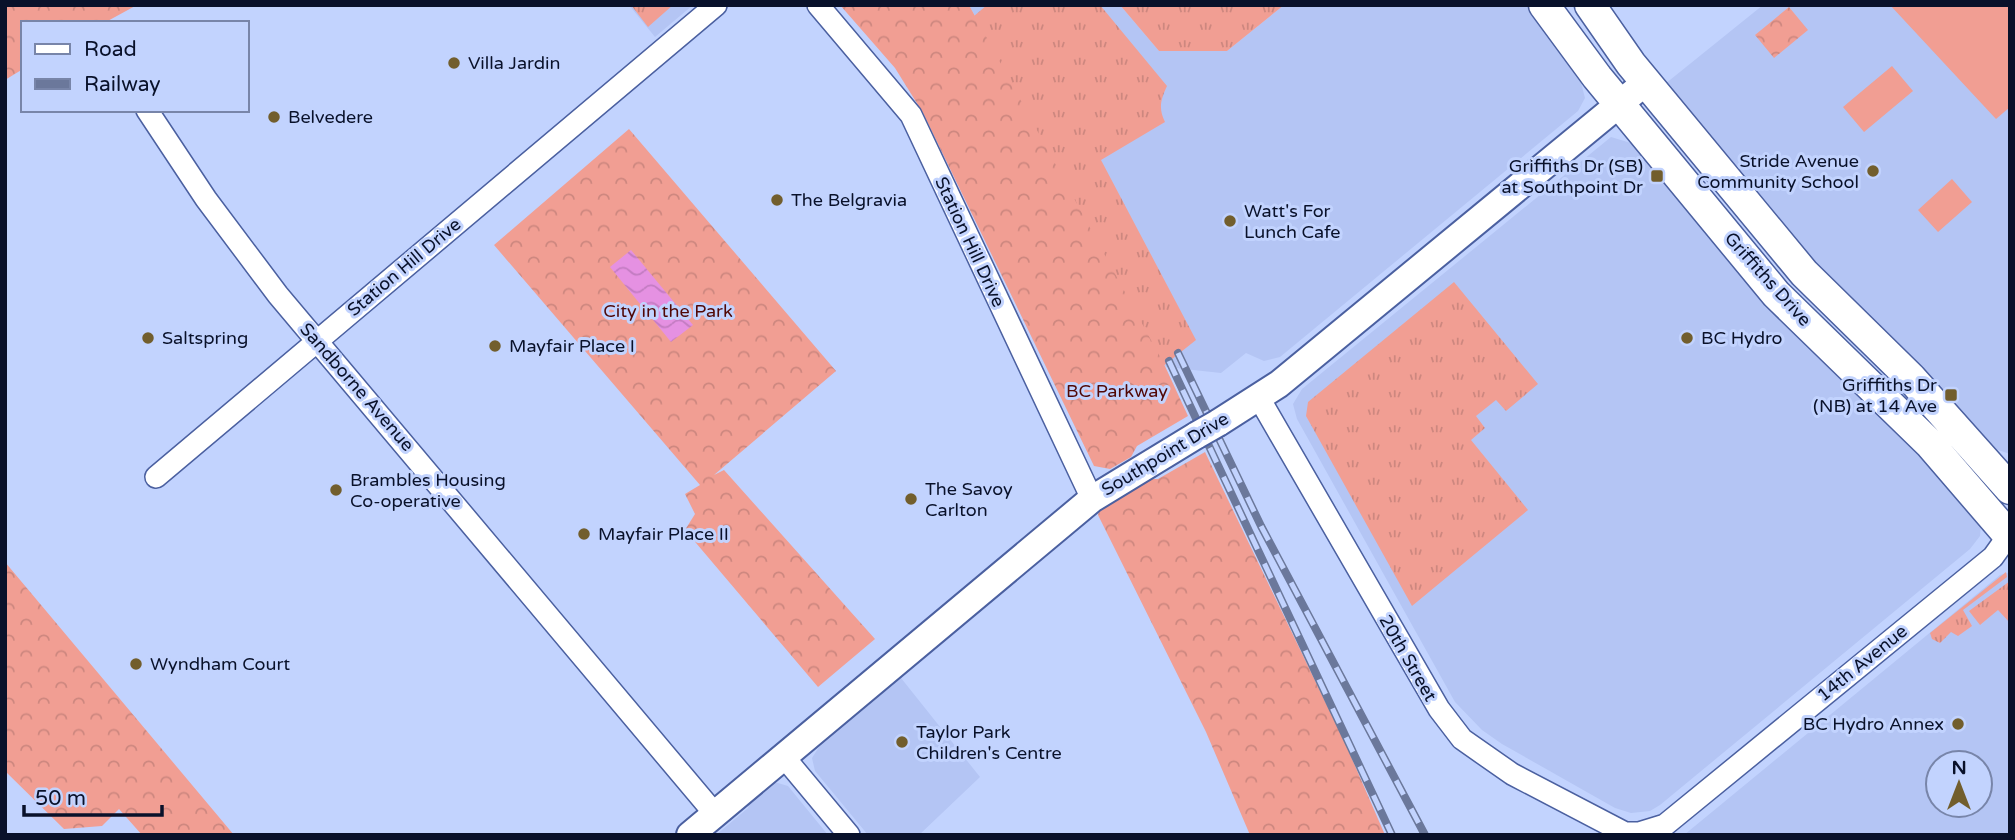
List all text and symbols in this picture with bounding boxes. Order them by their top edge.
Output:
legend [21,21,248,112]
text: Road [84,37,137,62]
place label: Villa Jardin [468,52,560,74]
marker: Villa Jardin [446,55,462,71]
text: Railway [84,72,161,97]
place label: Belvedere [288,106,373,128]
marker: Belvedere [266,109,282,125]
place label: Stride Avenue Community School [1697,150,1859,193]
place label: Griffiths Dr (SB) at Southpoint Dr [1501,155,1643,198]
marker: Stride Avenue Community School [1865,163,1881,179]
marker: Griffiths Dr (SB) at Southpoint Dr [1649,168,1665,184]
street label: Station Hill Drive [930,173,1010,311]
place label: The Belgravia [791,189,907,211]
marker: The Belgravia [769,192,785,208]
place label: Watt's For Lunch Cafe [1244,200,1340,243]
street label: Station Hill Drive [343,213,465,321]
marker: Watt's For Lunch Cafe [1222,213,1238,229]
street label: Griffiths Drive [1720,227,1816,331]
park label: City in the Park [603,300,733,322]
street label: Sandborne Avenue [295,318,419,456]
place label: Saltspring [162,327,248,349]
place label: BC Hydro [1701,327,1783,349]
marker: Saltspring [140,330,156,346]
marker: BC Hydro [1679,330,1695,346]
place label: Mayfair Place I [509,335,635,357]
marker: Mayfair Place I [487,338,503,354]
place label: Griffiths Dr (NB) at 14 Ave [1813,374,1937,417]
park label: BC Parkway [1066,380,1168,402]
marker: Griffiths Dr (NB) at 14 Ave [1943,387,1959,403]
street label: Southpoint Drive [1098,407,1232,501]
place label: Brambles Housing Co-operative [350,469,506,512]
place label: The Savoy Carlton [925,478,1013,521]
marker: Brambles Housing Co-operative [328,482,344,498]
marker: The Savoy Carlton [903,491,919,507]
place label: Mayfair Place II [598,523,729,545]
marker: Mayfair Place II [576,526,592,542]
street label: 20th Street [1374,611,1442,705]
street label: 14th Avenue [1813,620,1911,706]
place label: Wyndham Court [150,653,290,675]
marker: Wyndham Court [128,656,144,672]
place label: BC Hydro Annex [1803,713,1944,735]
marker: BC Hydro Annex [1950,716,1966,732]
place label: Taylor Park Children's Centre [916,721,1062,764]
marker: Taylor Park Children's Centre [894,734,910,750]
north arrow [1924,749,1994,819]
text: N [1951,757,1967,779]
scale bar [24,774,163,818]
text: 50 m [35,786,86,811]

